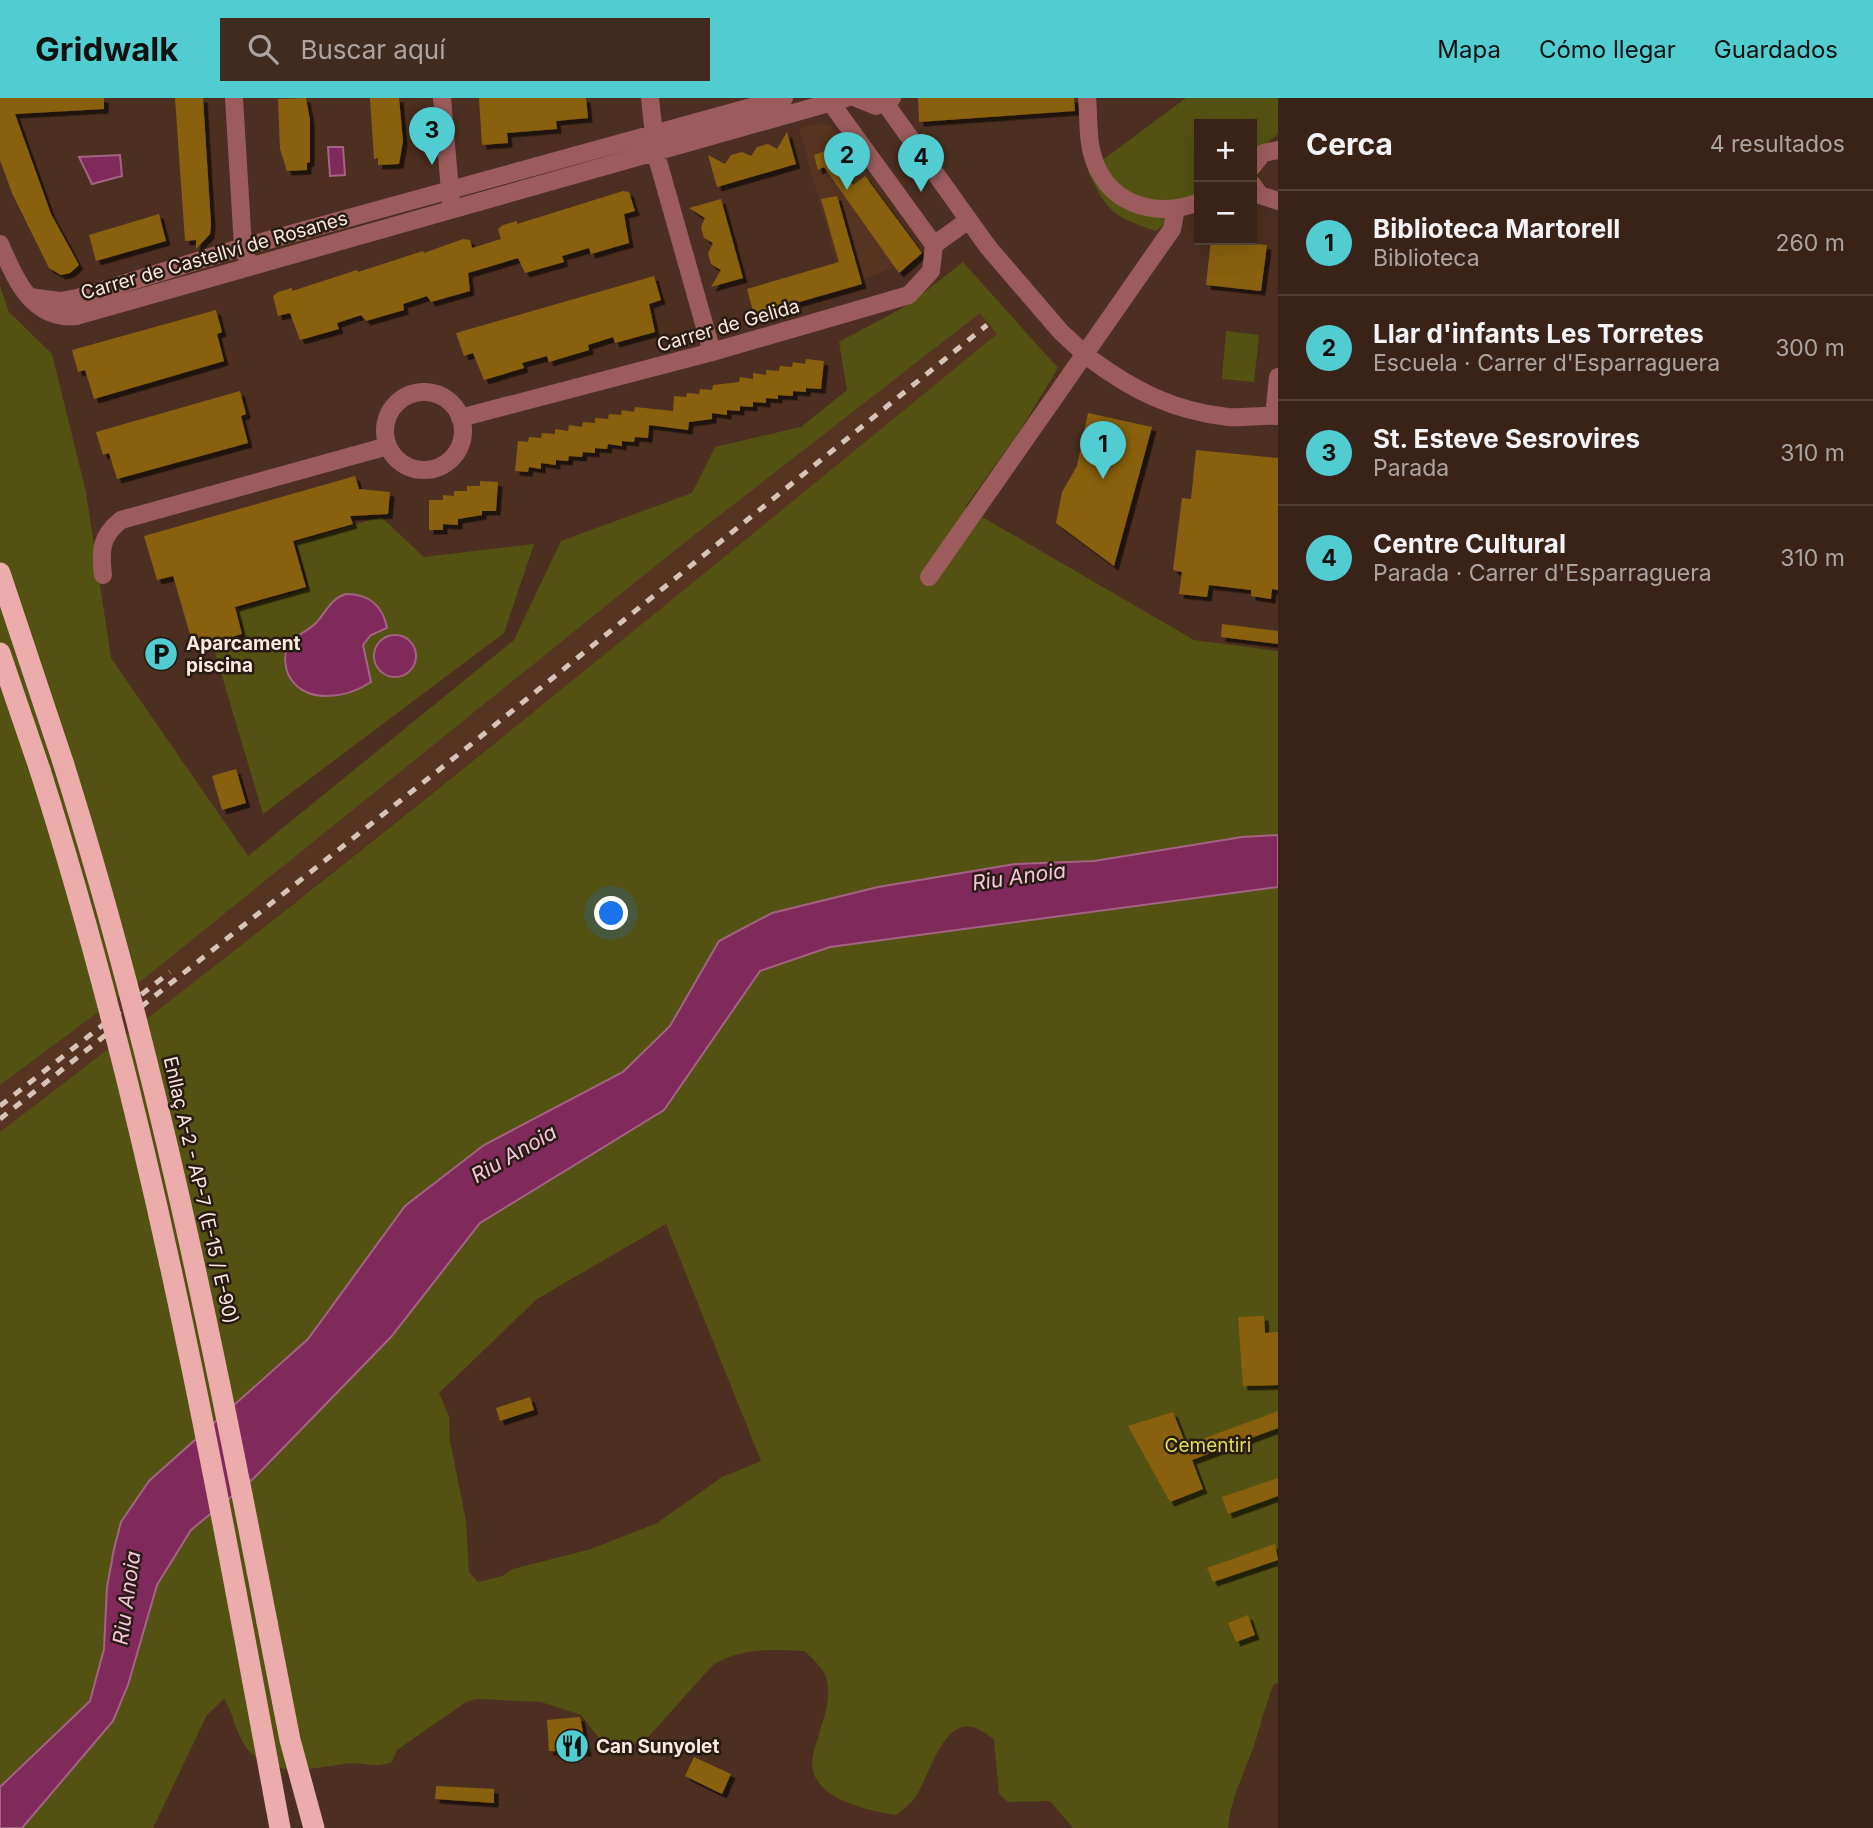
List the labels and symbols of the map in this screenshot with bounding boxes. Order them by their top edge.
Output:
pin: 3 [409,107,455,165]
pin: 2 [824,132,870,190]
pin: 4 [898,134,944,192]
street label: Carrer de Castellví de Rosanes [78,206,350,305]
street label: Carrer de Gelida [654,294,802,357]
pin: 1 [1080,421,1126,479]
place label: Aparcament piscina [186,632,301,677]
parking icon: Aparcament piscina [142,635,180,673]
water label: Riu Anoia [970,858,1068,895]
your location [594,896,628,930]
street label: Enllaç A-2 - AP-7 (E-15 / E-90) [159,1054,243,1326]
water label: Riu Anoia [467,1119,561,1188]
park label: Cementiri [1165,1434,1251,1457]
water label: Riu Anoia [108,1549,145,1646]
restaurant icon: Can Sunyolet [553,1727,591,1765]
place label: Can Sunyolet [596,1735,719,1758]

